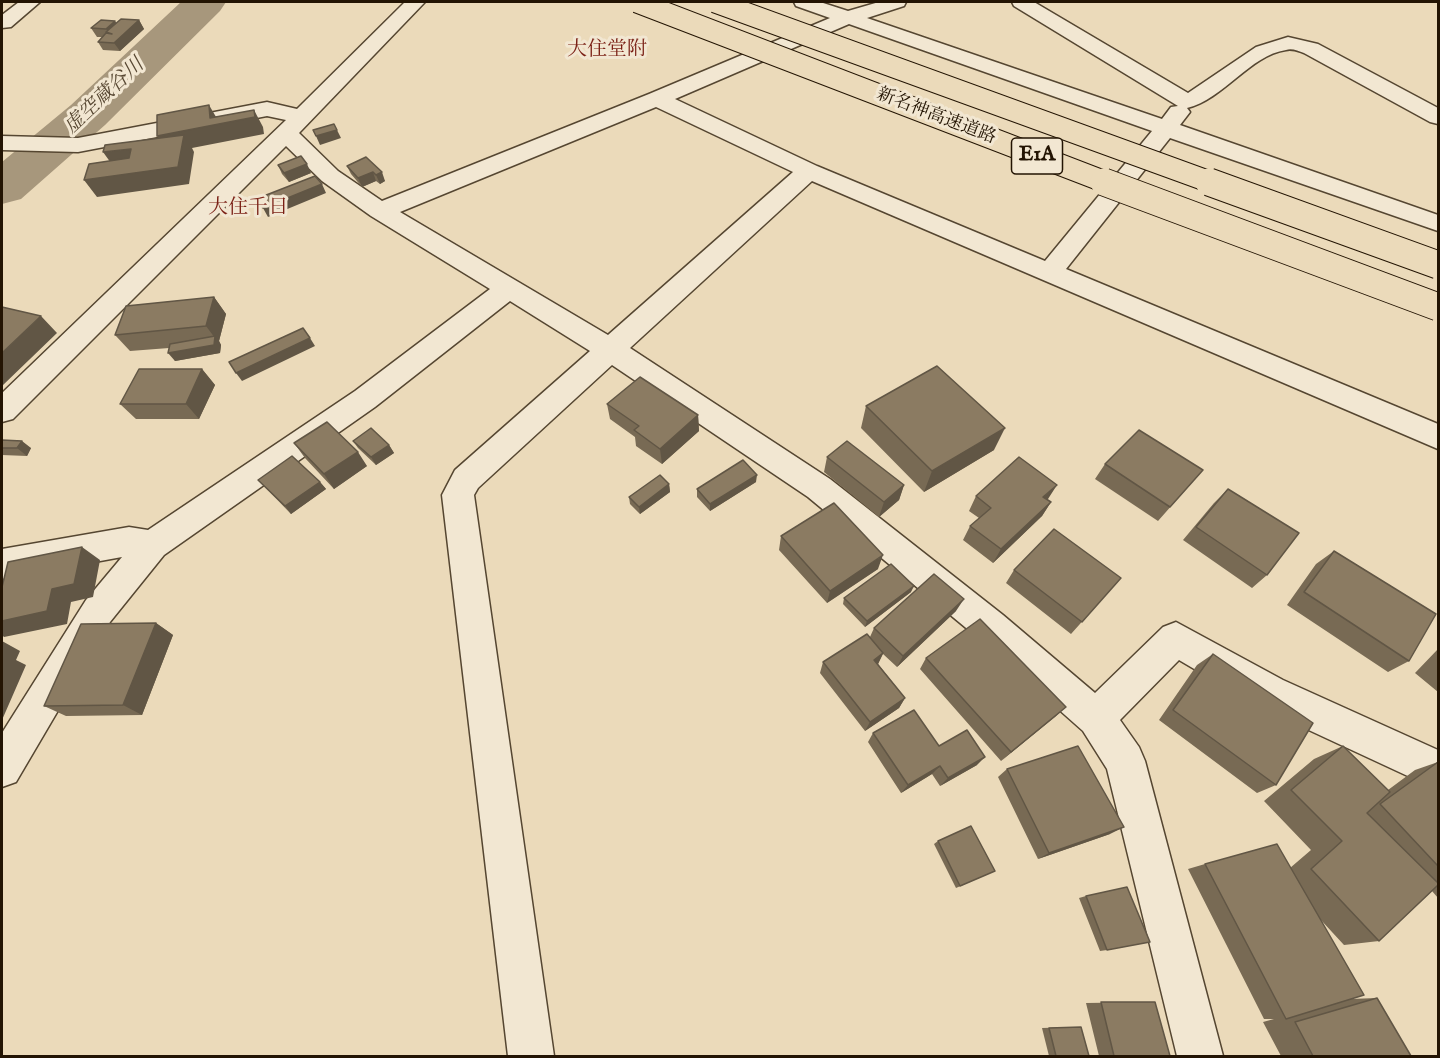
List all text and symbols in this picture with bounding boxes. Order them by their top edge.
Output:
district label: 大住堂附 [567,39,647,63]
water label: 虚空蔵谷川 [60,54,150,140]
street label: 新名神高速道路 [873,84,999,150]
road number: E1A [1012,138,1062,174]
district label: 大住千日 [208,197,288,221]

